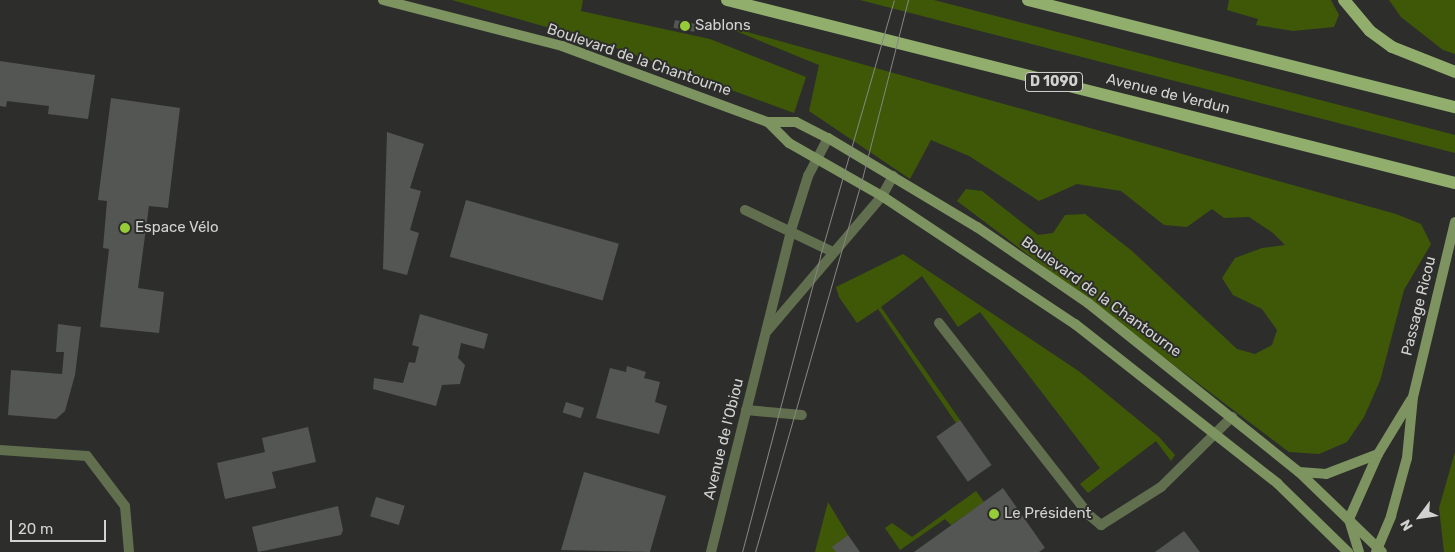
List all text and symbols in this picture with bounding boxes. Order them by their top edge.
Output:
place label: Sablons [695,17,751,35]
street label: Boulevard de la Chantourne [545,20,733,100]
marker: Sablons [679,20,691,32]
road number: D 1090 [1024,70,1084,94]
street label: Avenue de Verdun [1104,70,1232,118]
place label: Espace Vélo [135,219,219,237]
marker: Espace Vélo [119,222,131,234]
street label: Boulevard de la Chantourne [1017,233,1185,361]
street label: Passage Ricou [1398,254,1440,358]
street label: Avenue de l'Obiou [700,376,748,502]
north arrow [1395,492,1445,542]
place label: Le Président [1004,505,1091,523]
marker: Le Président [988,508,1000,520]
scale bar [12,510,109,542]
text: N [1397,516,1417,534]
text: 20 m [18,520,53,538]

